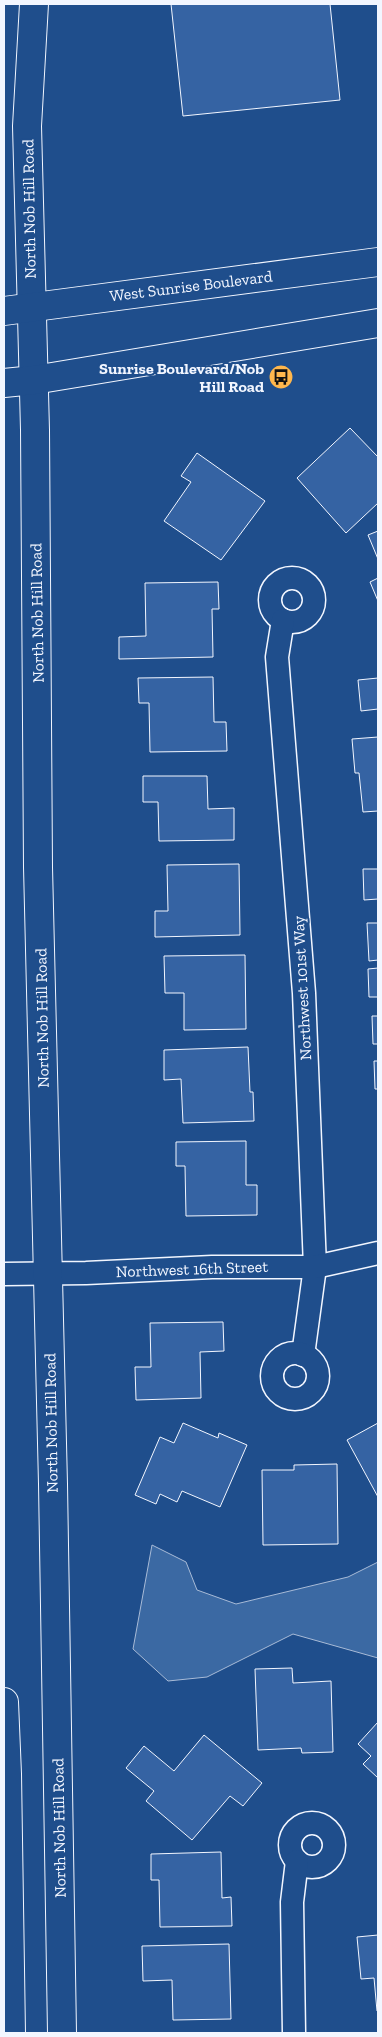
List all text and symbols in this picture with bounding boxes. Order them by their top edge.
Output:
street label: North Nob Hill Road [18,139,40,279]
street label: West Sunrise Boulevard [108,267,274,305]
place label: Sunrise Boulevard/Nob Hill Road [99,359,264,396]
bus stop icon: Sunrise Boulevard/Nob Hill Road [268,364,294,390]
street label: North Nob Hill Road [26,543,48,683]
street label: Northwest 101st Way [289,915,315,1061]
street label: North Nob Hill Road [31,948,53,1088]
street label: Northwest 16th Street [116,1257,269,1281]
street label: North Nob Hill Road [40,1353,62,1493]
street label: North Nob Hill Road [48,1758,70,1898]

